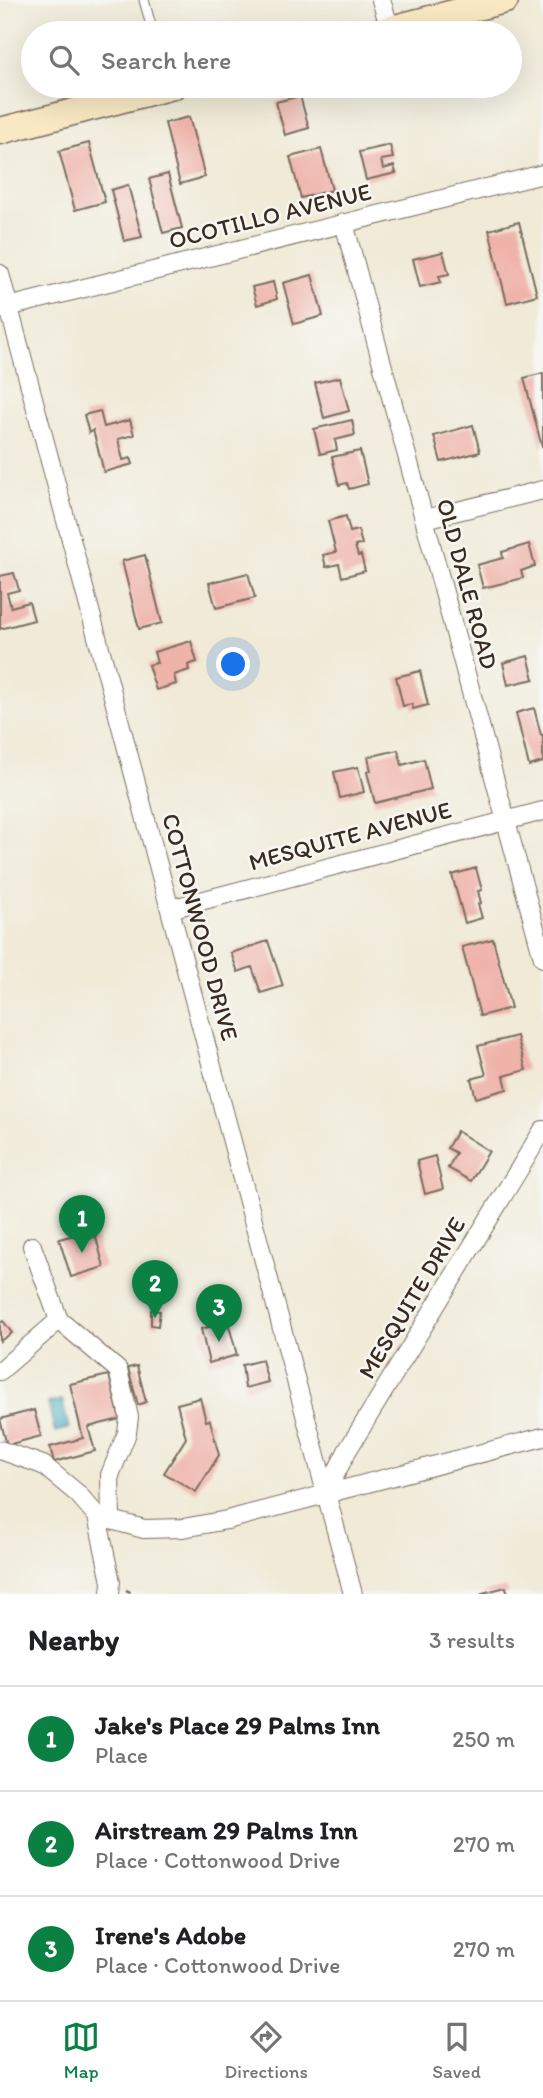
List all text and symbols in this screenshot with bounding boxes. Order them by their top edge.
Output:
search box [21,21,522,98]
icon: search [45,41,83,79]
text: Search here [101,44,231,76]
street label: OCOTILLO AVENUE [166,176,374,255]
street label: OLD DALE ROAD [431,495,504,672]
your location [216,647,250,681]
street label: MESQUITE AVENUE [246,795,454,876]
street label: COTTONWOOD DRIVE [156,810,245,1044]
pin: 1 [59,1195,105,1253]
street label: MESQUITE DRIVE [352,1212,471,1384]
pin: 2 [132,1260,178,1318]
pin: 3 [196,1284,242,1342]
text: Nearby [28,1621,119,1658]
text: 3 results [429,1626,515,1654]
text: Jake's Place 29 Palms Inn [95,1709,380,1741]
text: 1 [46,1725,56,1753]
text: 250 m [452,1725,515,1753]
text: Place [95,1741,148,1769]
text: Airstream 29 Palms Inn [95,1814,358,1846]
text: 2 [45,1830,57,1858]
text: 270 m [453,1830,515,1858]
text: Place · Cottonwood Drive [95,1846,340,1874]
text: Irene's Adobe [95,1919,246,1951]
text: 3 [45,1935,57,1963]
text: 270 m [453,1935,515,1963]
text: Place · Cottonwood Drive [95,1951,340,1979]
tab: Map [62,2018,100,2083]
tab: Directions [224,2018,308,2083]
tab: Saved [432,2018,481,2083]

